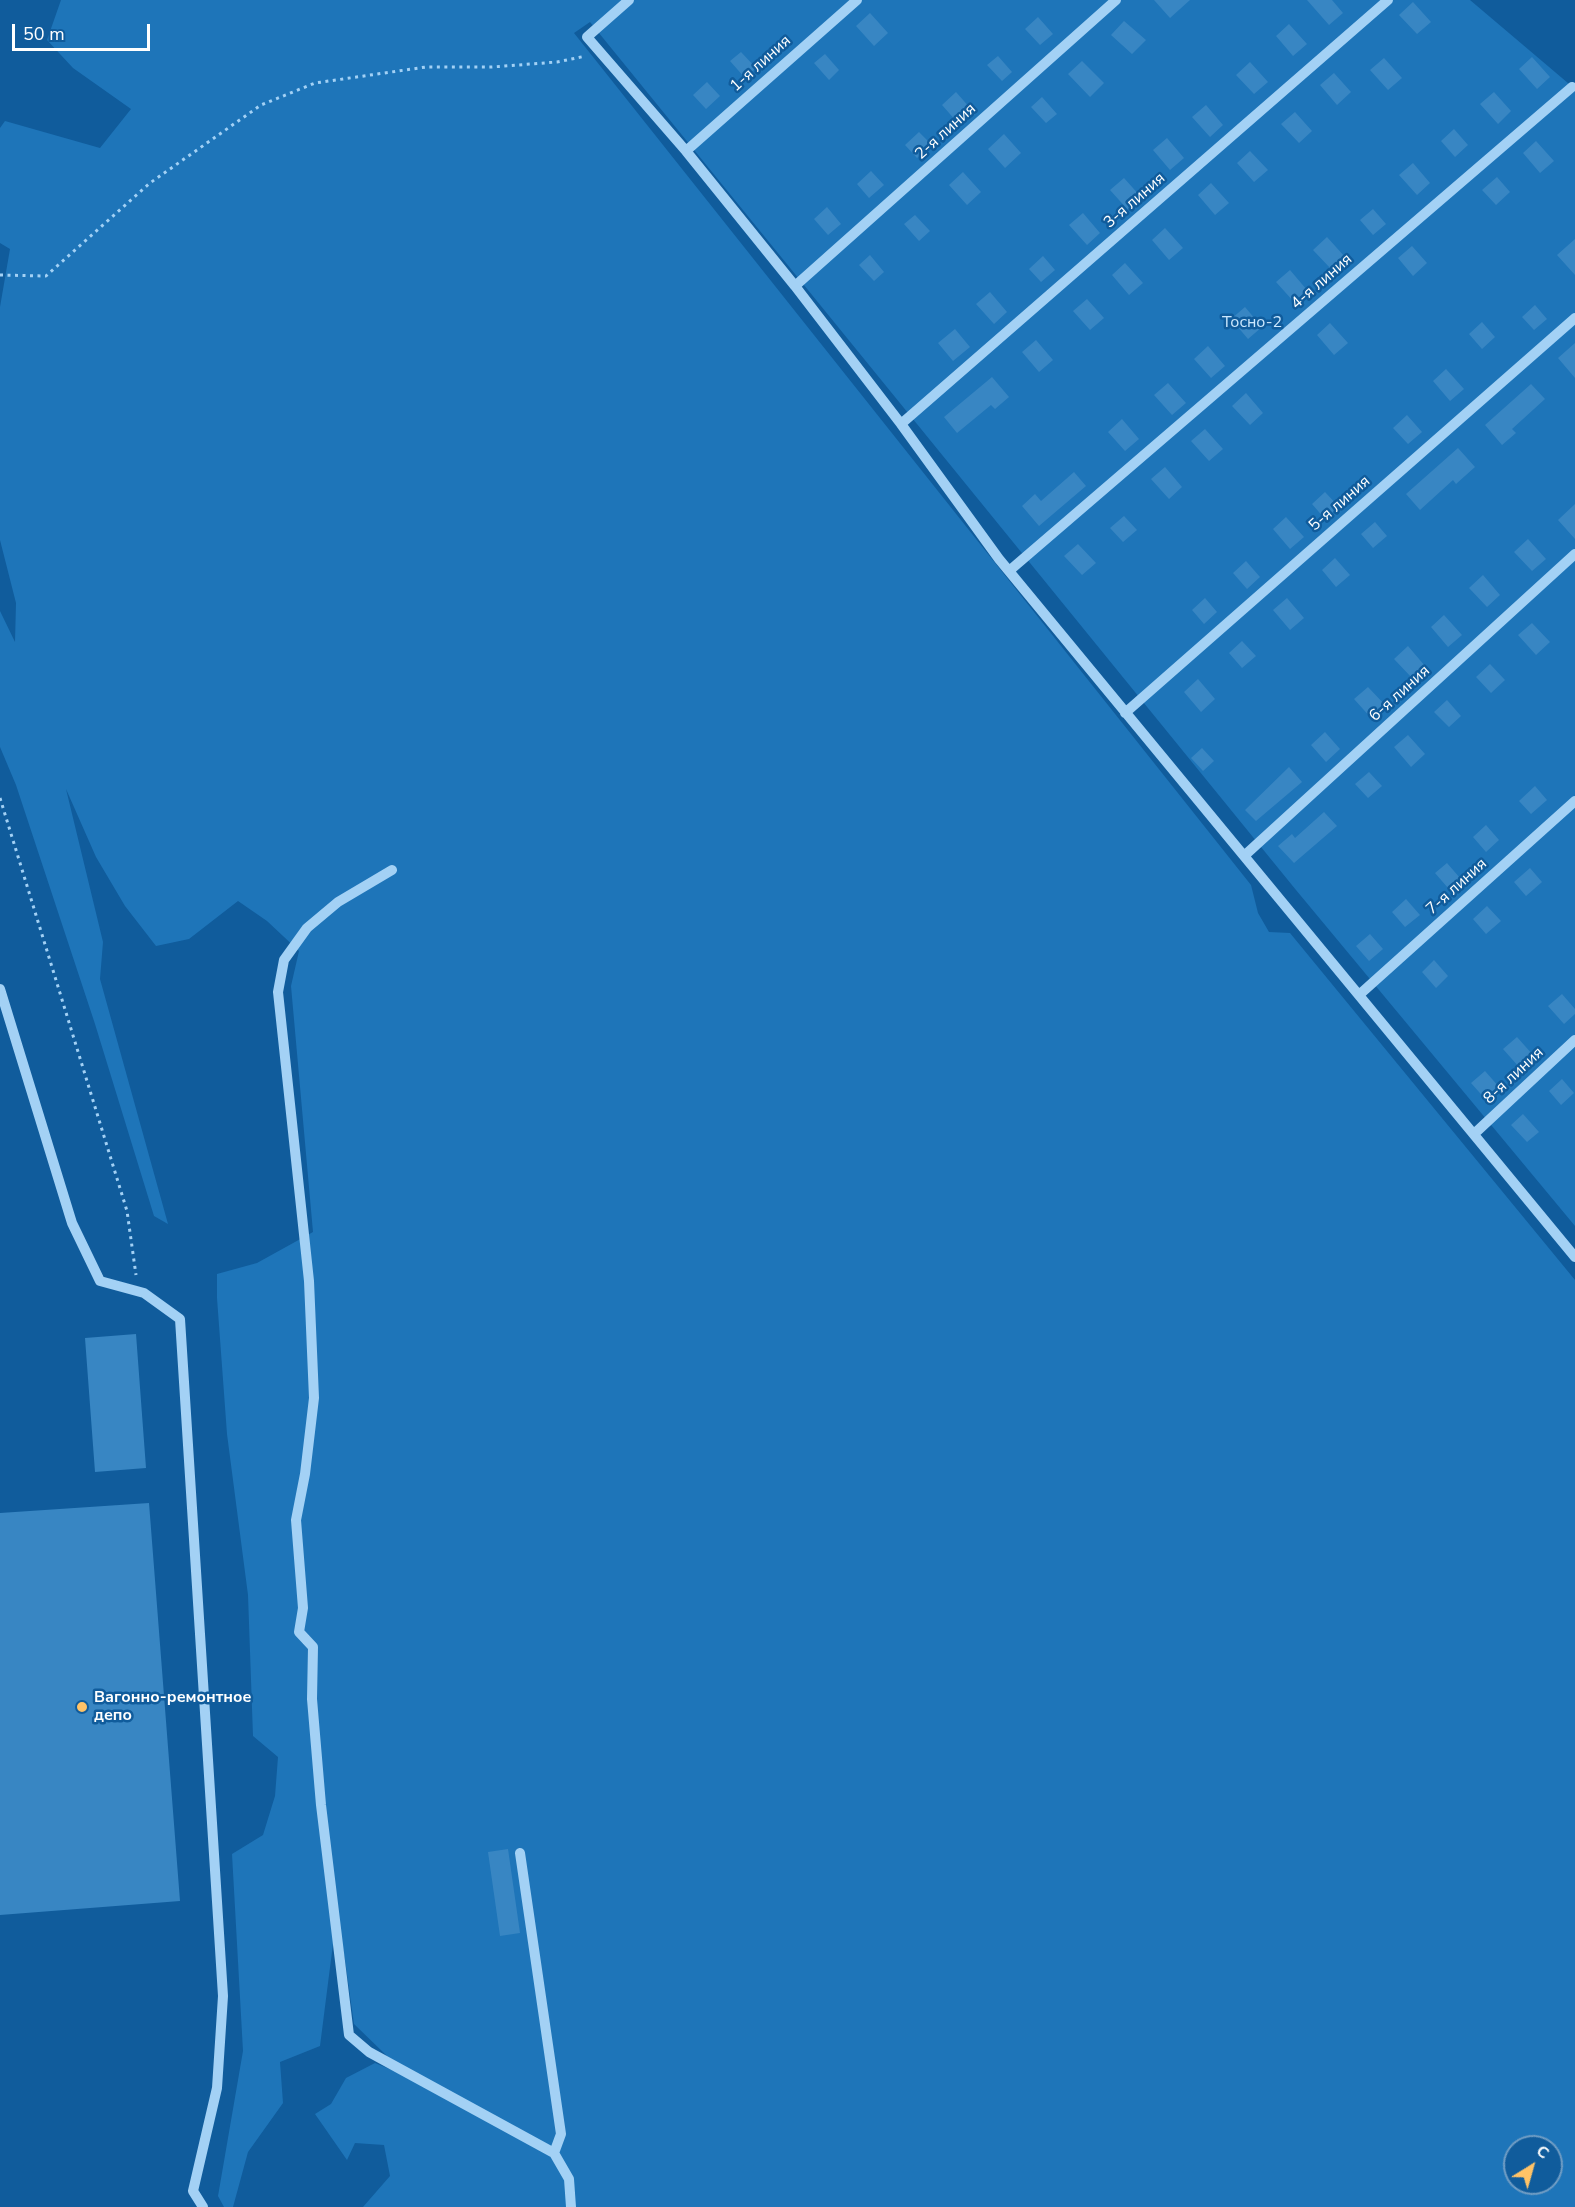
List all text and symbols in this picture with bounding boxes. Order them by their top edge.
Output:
scale bar [15,12,153,50]
text: 50 m [23,22,65,46]
street label: 1-я линия [727,32,795,96]
street label: 2-я линия [912,100,980,164]
street label: 3-я линия [1100,169,1170,233]
street label: 4-я линия [1287,250,1357,314]
park label: Тосно-2 [1222,313,1282,333]
street label: 5-я линия [1305,472,1375,536]
street label: 6-я линия [1366,662,1434,726]
street label: 7-я линия [1423,855,1491,919]
street label: 8-я линия [1480,1043,1548,1109]
place label: Вагонно-ремонтное депо [94,1688,251,1726]
marker: Вагонно-ремонтное депо [75,1700,89,1714]
north arrow [1503,2135,1563,2195]
text: С [1532,2140,1554,2164]

